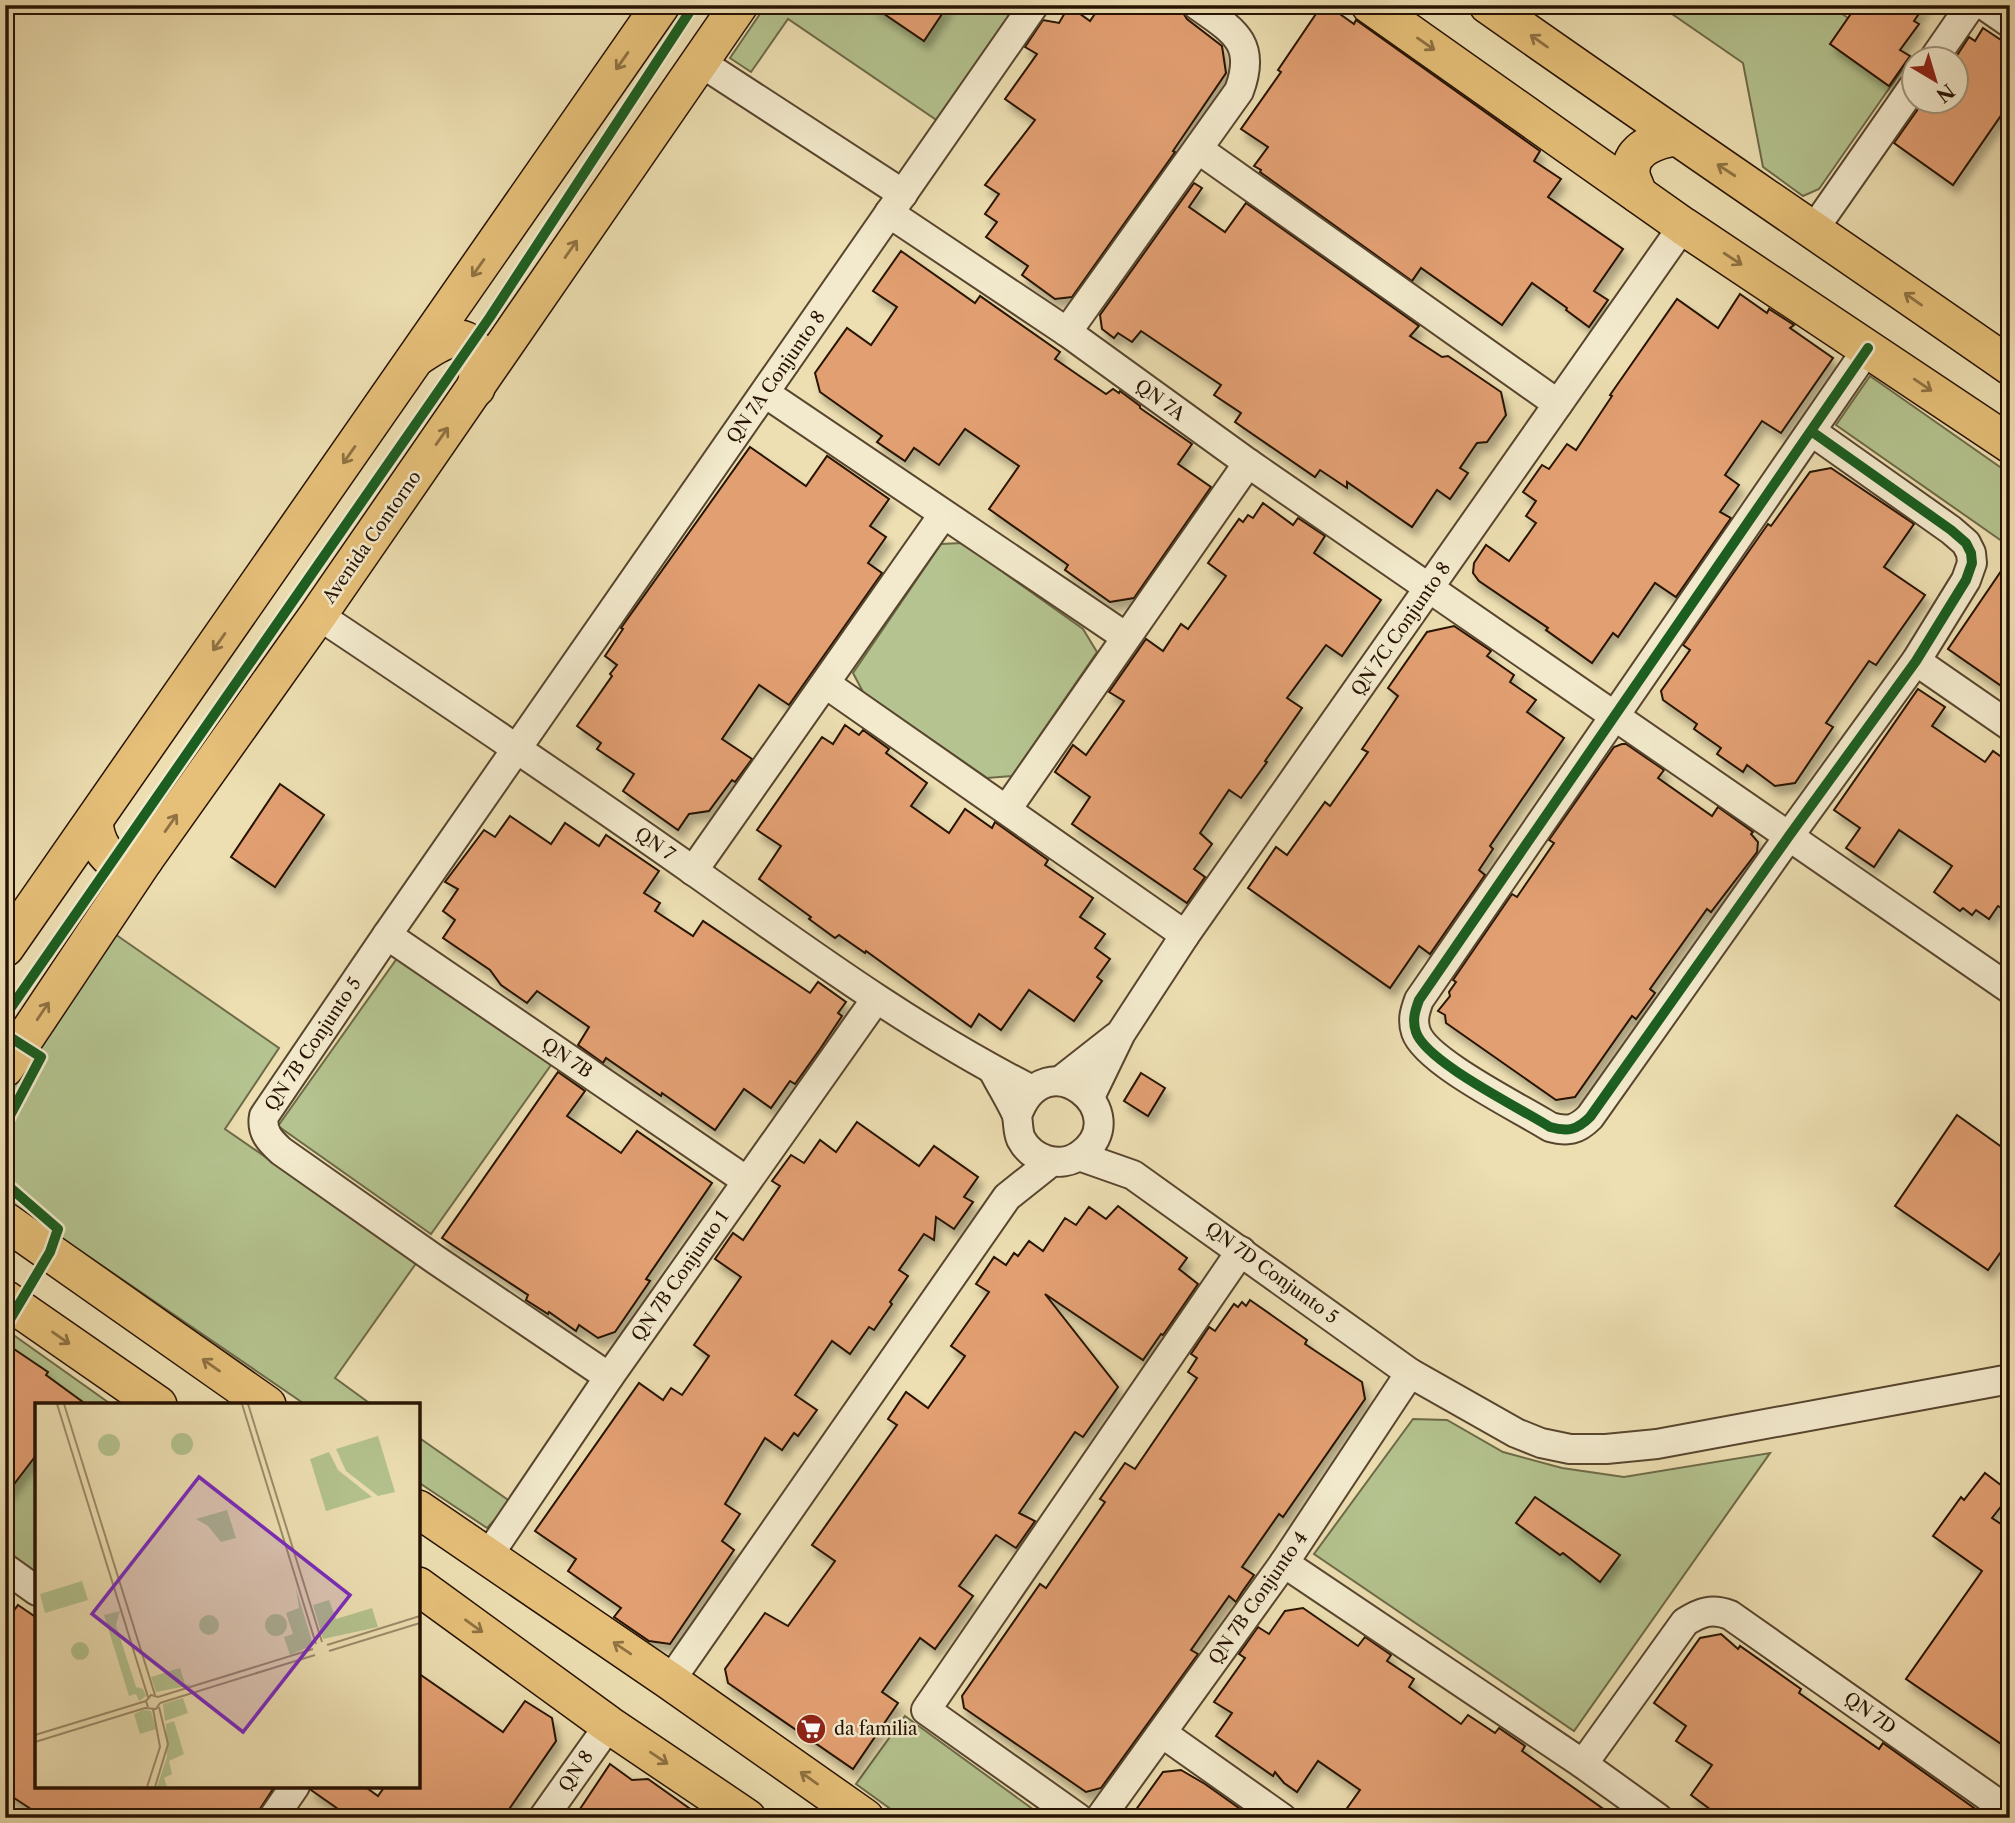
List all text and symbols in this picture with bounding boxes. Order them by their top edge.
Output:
one-way arrow [1530,34,1549,48]
one-way arrow [1416,37,1435,52]
north arrow [1899,46,1969,116]
one-way arrow [615,51,629,70]
text: N [1932,79,1959,107]
one-way arrow [1717,162,1737,176]
one-way arrow [564,240,578,259]
one-way arrow [1723,251,1742,266]
one-way arrow [471,258,485,277]
one-way arrow [1904,292,1924,306]
street label: QN 7A Conjunto 8 [722,307,830,447]
street label: QN 7A [1131,375,1190,426]
one-way arrow [1912,378,1932,392]
one-way arrow [435,427,449,447]
one-way arrow [342,445,356,464]
street label: Avenida Contorno [317,466,426,608]
street label: QN 7C Conjunto 8 [1347,558,1455,700]
one-way arrow [212,632,226,651]
one-way arrow [164,814,178,833]
street label: QN 7 [631,823,679,866]
street label: QN 7B Conjunto 5 [260,973,366,1115]
one-way arrow [36,1002,50,1022]
street label: QN 7B [538,1033,596,1083]
street label: QN 7B Conjunto 1 [627,1206,733,1345]
street label: QN 7D Conjunto 5 [1201,1218,1343,1328]
one-way arrow [51,1331,70,1345]
one-way arrow [202,1358,221,1373]
inset map [35,1403,420,1788]
street label: QN 7B Conjunto 4 [1204,1527,1312,1669]
one-way arrow [464,1619,483,1634]
one-way arrow [613,1641,632,1655]
street label: QN 7D [1840,1687,1900,1739]
supermarket icon: da familia [794,1712,828,1746]
place label: da familia [834,1718,918,1740]
street label: QN 8 [554,1746,598,1796]
one-way arrow [649,1751,668,1766]
one-way arrow [800,1771,819,1786]

